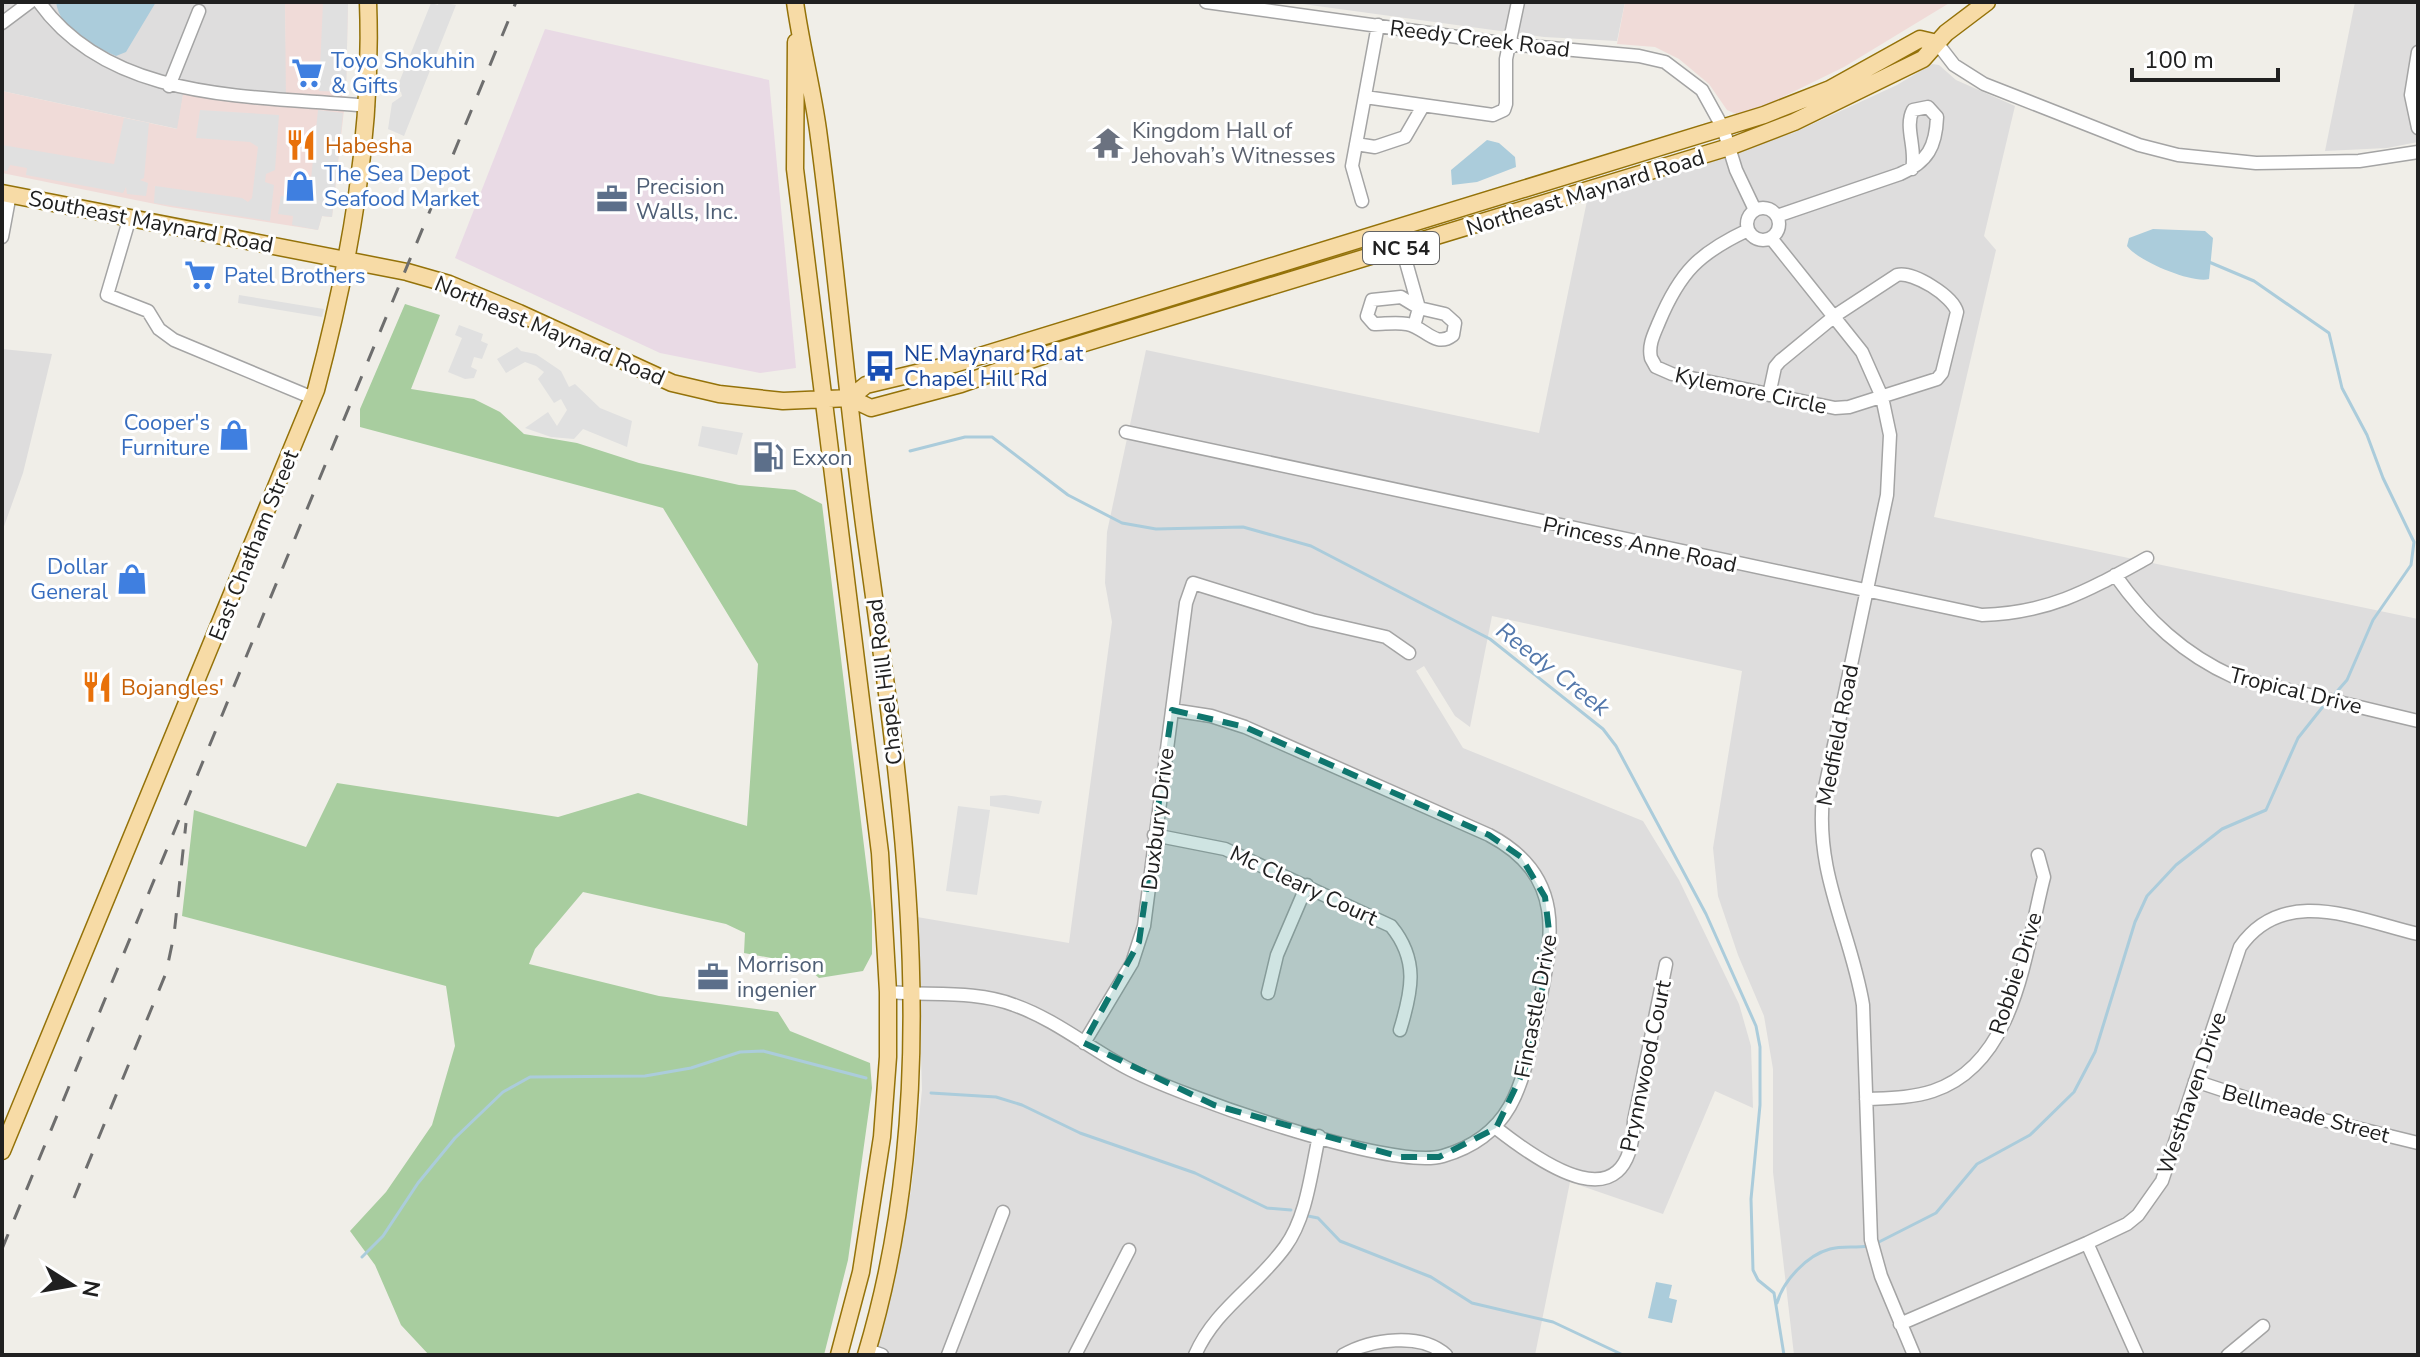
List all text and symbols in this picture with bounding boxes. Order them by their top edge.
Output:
street label: Reedy Creek Road [1388,13,1572,65]
scale bar [2132,32,2278,82]
text: 100 m [2144,44,2214,76]
place label: Toyo Shokuhin & Gifts [331,46,475,101]
supermarket icon: Toyo Shokuhin & Gifts [290,56,324,90]
place label: Kingdom Hall of Jehovah’s Witnesses [1131,116,1336,171]
temple icon: Kingdom Hall of Jehovah’s Witnesses [1091,126,1125,160]
restaurant icon: Habesha [284,128,318,162]
place label: Habesha [325,131,413,161]
street label: Northeast Maynard Road [1463,142,1708,243]
place label: The Sea Depot Seafood Market [324,159,480,214]
shop icon: The Sea Depot Seafood Market [283,169,317,203]
place label: Precision Walls, Inc. [636,172,738,227]
office icon: Precision Walls, Inc. [595,182,629,216]
street label: Southeast Maynard Road [26,184,276,260]
road number: NC 54 [1363,232,1439,264]
supermarket icon: Patel Brothers [183,258,217,292]
place label: Patel Brothers [224,261,366,291]
street label: Northeast Maynard Road [430,269,669,393]
place label: NE Maynard Rd at Chapel Hill Rd [904,339,1083,394]
bus stop icon: NE Maynard Rd at Chapel Hill Rd [863,349,897,383]
street label: Kylemore Circle [1672,360,1830,422]
place label: Cooper's Furniture [121,408,210,463]
shop icon: Cooper's Furniture [217,418,251,452]
fuel station icon: Exxon [751,440,785,474]
place label: Exxon [792,443,852,473]
street label: East Chatham Street [202,445,306,645]
street label: Princess Anne Road [1540,510,1739,580]
place label: Dollar General [30,552,108,607]
shop icon: Dollar General [115,562,149,596]
street label: Chapel Hill Road [860,597,910,767]
water label: Reedy Creek [1490,615,1617,724]
street label: Tropical Drive [2226,660,2365,722]
street label: Medfield Road [1810,662,1866,808]
restaurant icon: Bojangles' [80,670,114,704]
place label: Bojangles' [121,673,224,703]
street label: Duxbury Drive [1134,746,1182,892]
street label: Mc Cleary Court [1225,839,1382,933]
street label: Robbie Drive [1982,908,2050,1038]
street label: Fincastle Drive [1507,932,1565,1080]
place label: Morrison ingenier [737,950,824,1005]
office icon: Morrison ingenier [696,960,730,994]
street label: Prynnwood Court [1613,977,1679,1155]
street label: Westhaven Drive [2150,1008,2234,1179]
street label: Bellmeade Street [2219,1077,2393,1151]
north arrow [32,1245,112,1325]
text: N [74,1278,107,1300]

